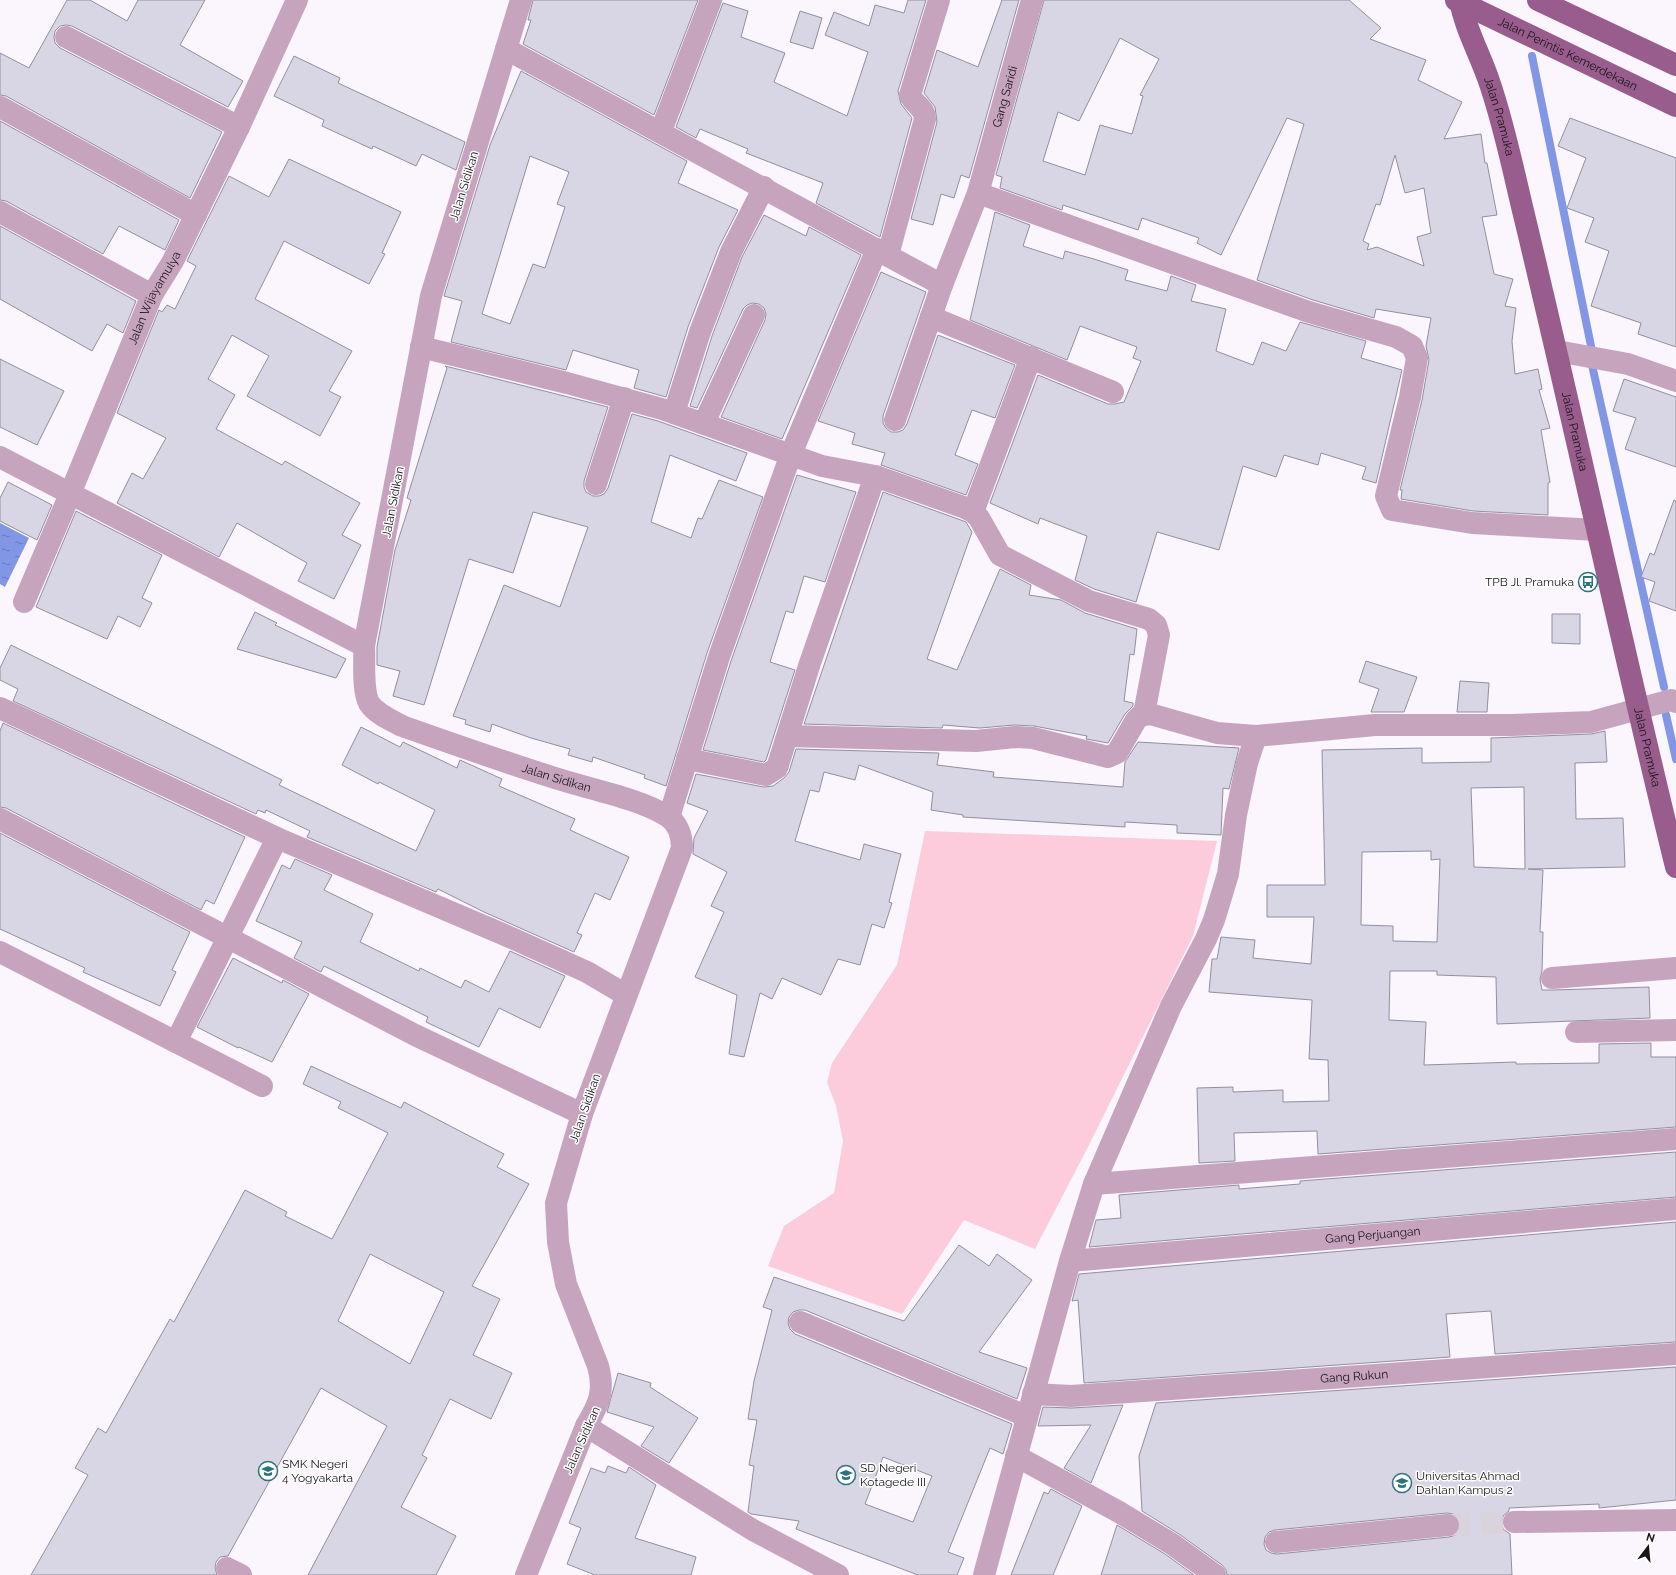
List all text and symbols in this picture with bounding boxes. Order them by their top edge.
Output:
street label: Jalan Perintis Kemerdekaan [1496,14,1640,93]
street label: Gang Saridi [990,64,1020,129]
street label: Jalan Pramuka [1481,75,1517,157]
street label: Jalan Sidikan [447,150,481,222]
street label: Jalan Wijayamulya [125,249,184,347]
street label: Jalan Pramuka [1559,390,1591,473]
street label: Jalan Sidikan [379,465,407,539]
bus stop icon: TPB Jl. Pramuka [1577,571,1599,593]
place label: TPB Jl. Pramuka [1485,575,1574,589]
street label: Jalan Pramuka [1631,706,1663,788]
street label: Jalan Sidikan [520,761,593,795]
street label: Jalan Sidikan [567,1072,603,1144]
street label: Gang Perjuangan [1325,1224,1421,1246]
street label: Gang Rukun [1320,1367,1389,1386]
street label: Jalan Sidikan [561,1404,603,1476]
place label: SMK Negeri 4 Yogyakarta [282,1457,353,1485]
school or university icon: SMK Negeri 4 Yogyakarta [257,1460,279,1482]
place label: SD Negeri Kotagede III [860,1461,926,1489]
school or university icon: SD Negeri Kotagede III [835,1464,857,1486]
place label: Universitas Ahmad Dahlan Kampus 2 [1416,1469,1520,1497]
school or university icon: Universitas Ahmad Dahlan Kampus 2 [1391,1472,1413,1494]
north arrow [1628,1527,1668,1567]
text: N [1645,1530,1656,1545]

